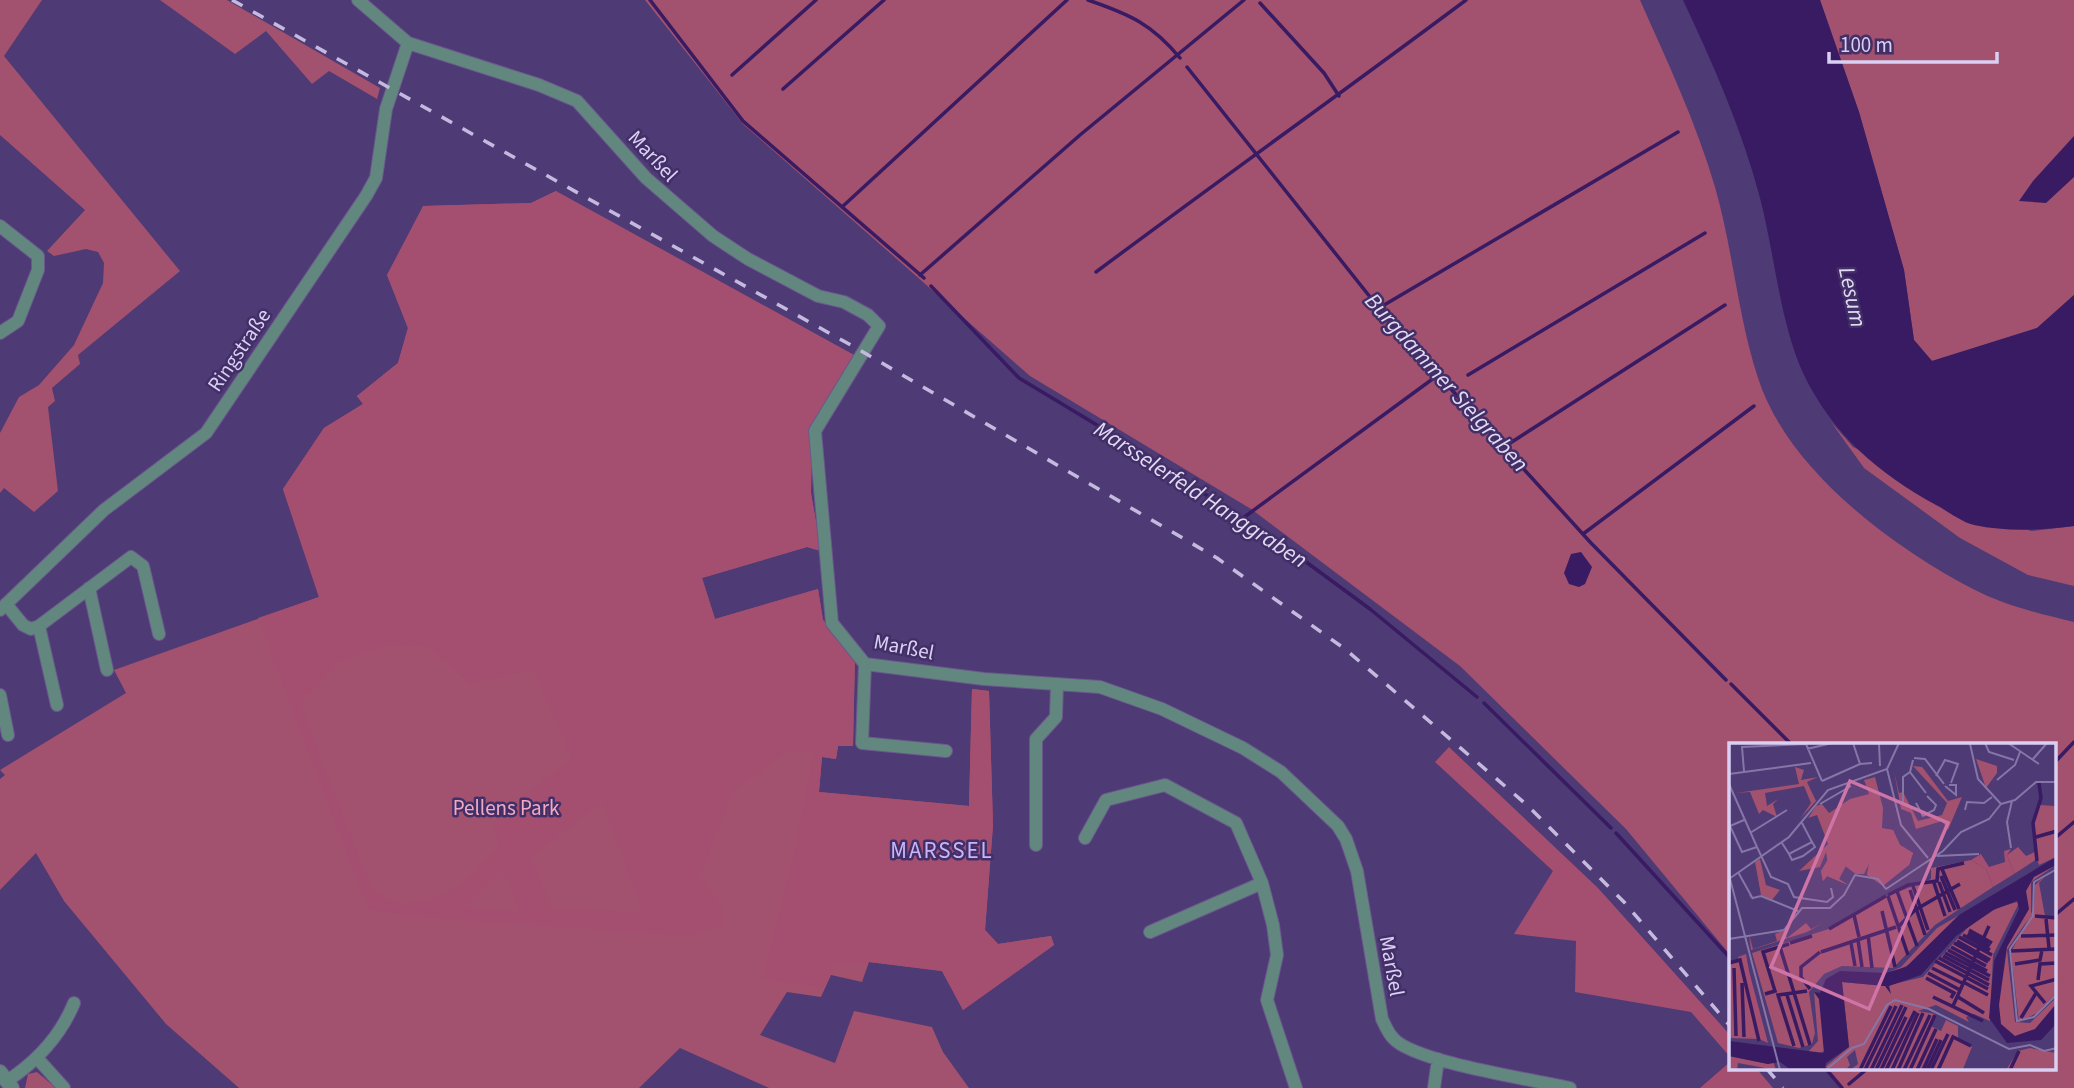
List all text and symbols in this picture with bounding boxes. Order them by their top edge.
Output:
scale bar [1829,21,1997,65]
text: 100 m [1840,30,1893,60]
street label: Marßel [621,123,685,189]
water label: Lesum [1830,264,1875,330]
water label: Burgdammer Sielgraben [1357,285,1536,479]
street label: Ringstraße [200,302,278,398]
water label: Marsselerfeld Hanggraben [1087,413,1314,576]
street label: Marßel [871,626,937,668]
inset map [1729,743,2056,1070]
park label: Pellens Park [453,793,560,823]
district label: MARSSEL [890,834,994,867]
street label: Marßel [1372,933,1412,999]

